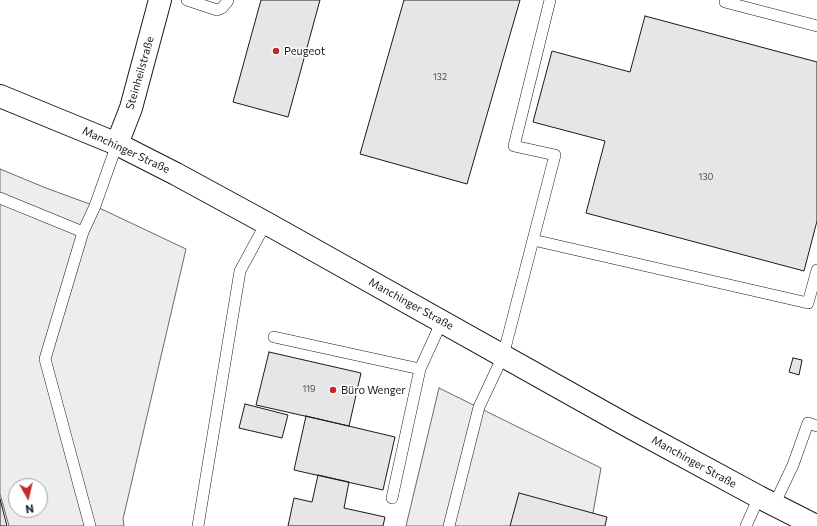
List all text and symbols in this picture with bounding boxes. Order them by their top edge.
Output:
street label: Steinheilstraße [123,35,157,111]
place label: Peugeot [284,44,325,58]
marker: Peugeot [271,46,281,56]
house number: 132 [433,72,447,82]
street label: Manchinger Straße [80,124,172,176]
house number: 130 [699,172,713,182]
street label: Manchinger Straße [366,275,456,333]
place label: Büro Wenger [341,383,406,397]
house number: 119 [302,384,316,394]
marker: Büro Wenger [328,385,338,395]
street label: Manchinger Straße [649,433,739,491]
north arrow [8,478,48,518]
text: N [25,502,35,516]

